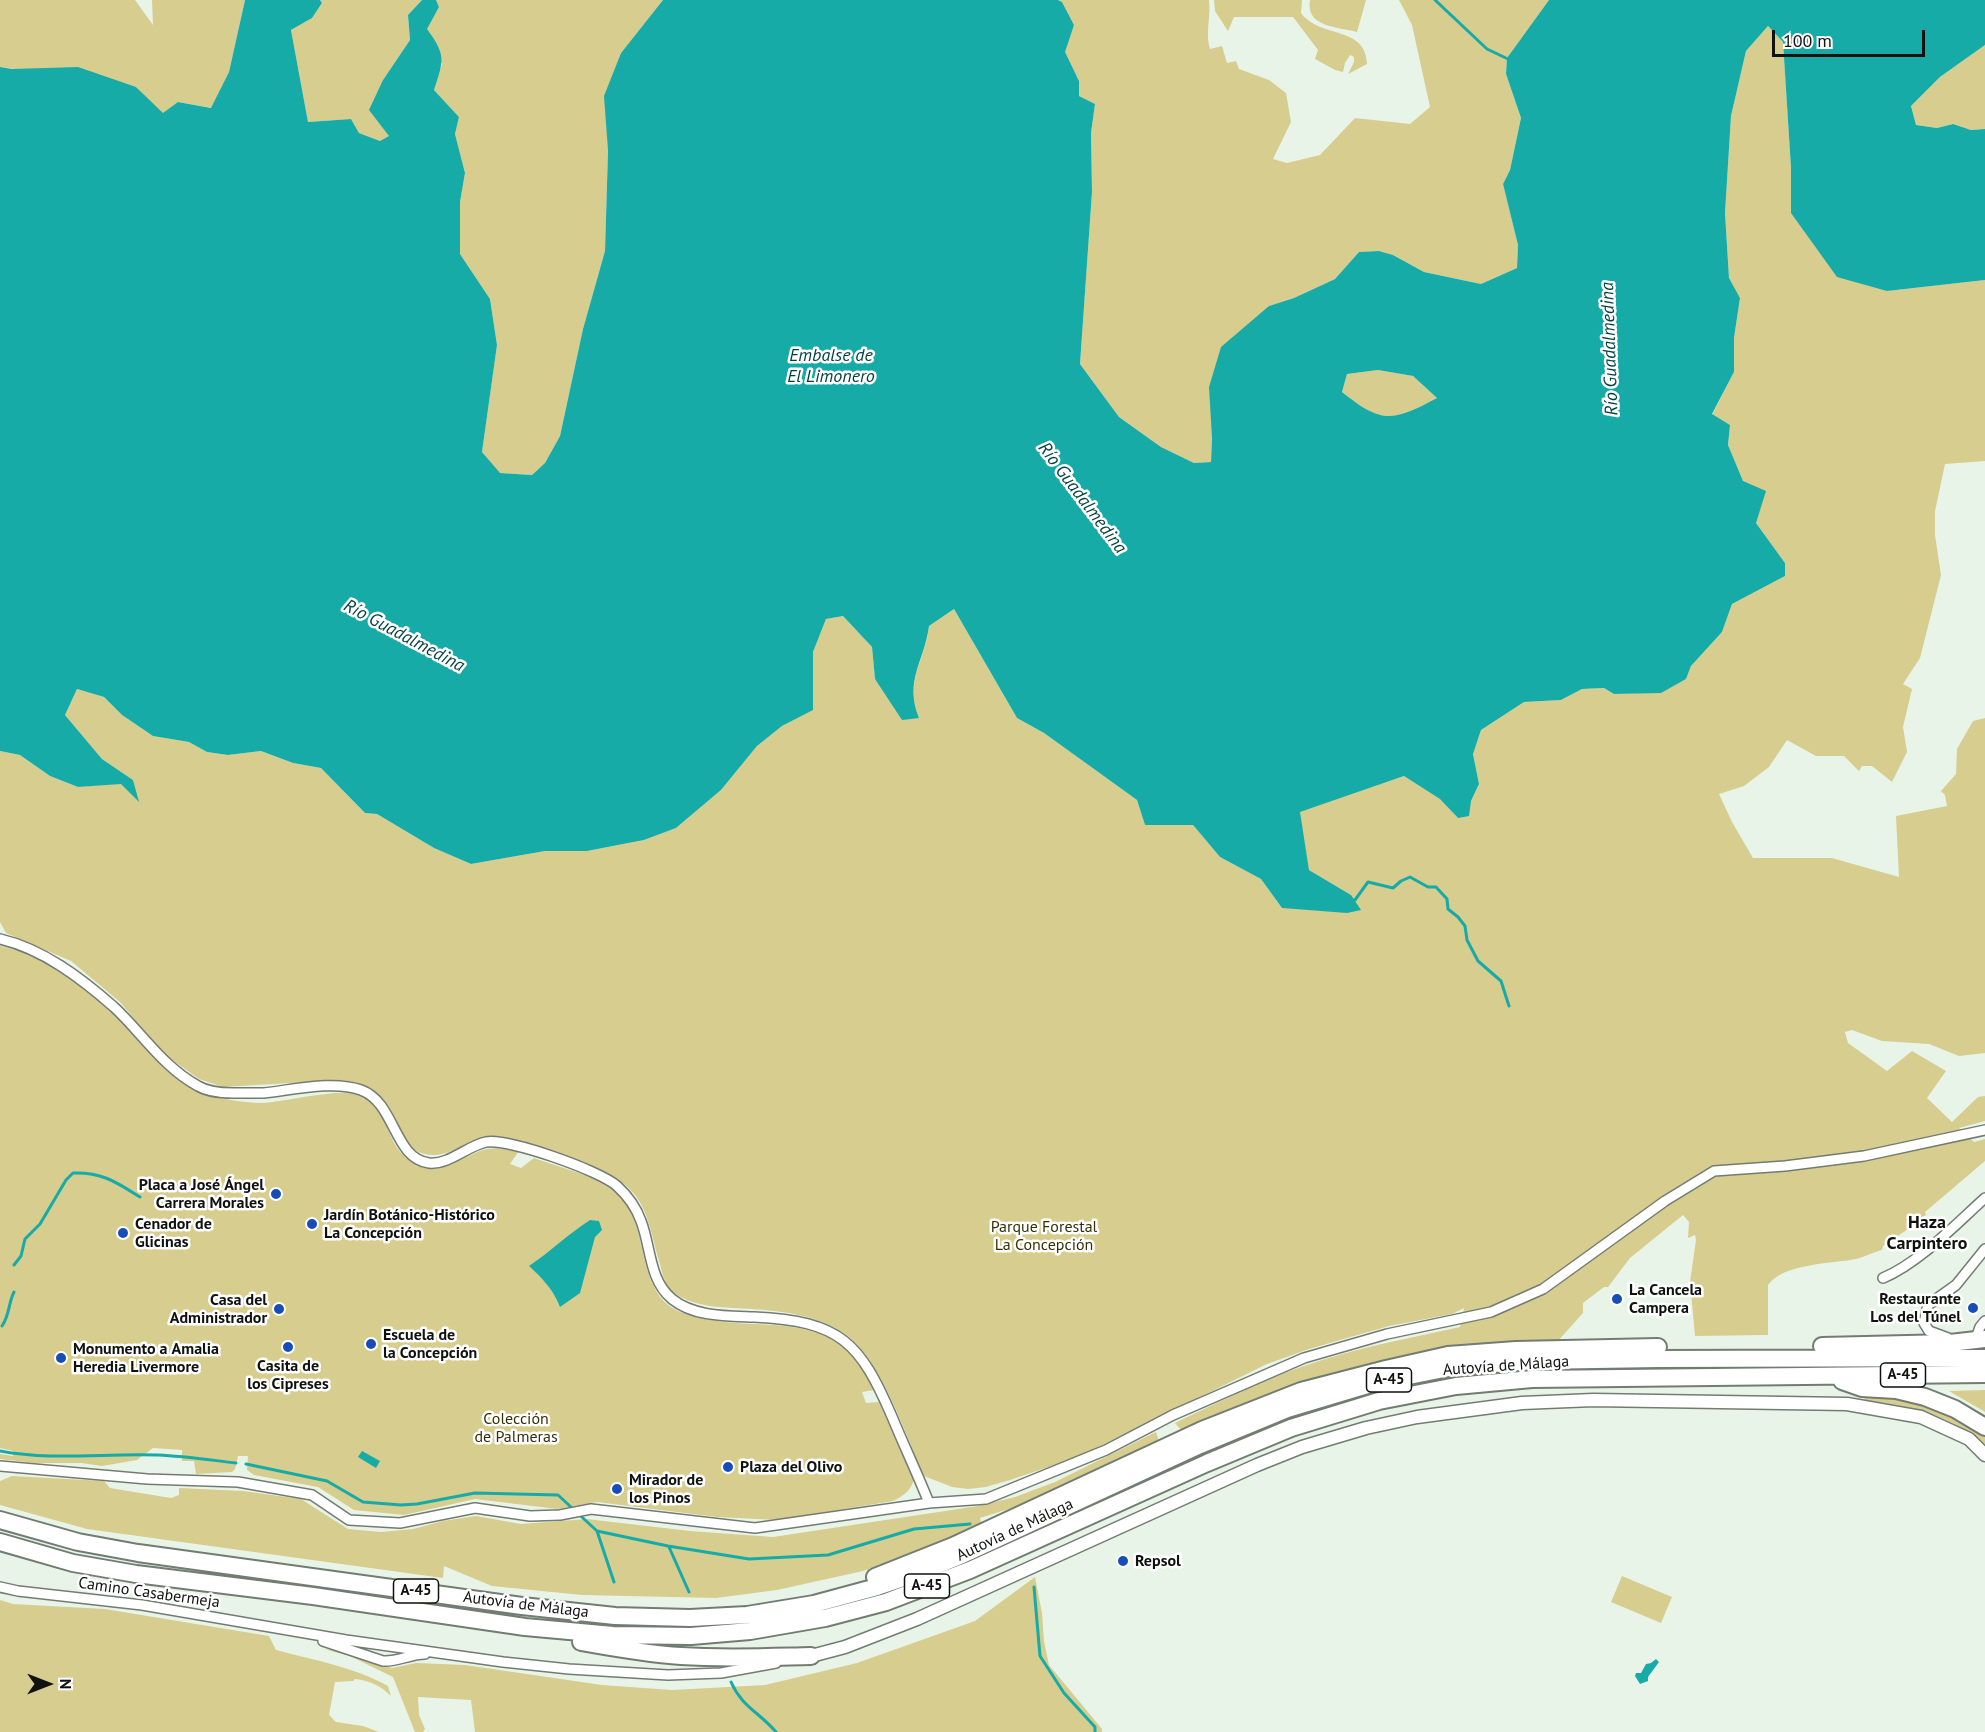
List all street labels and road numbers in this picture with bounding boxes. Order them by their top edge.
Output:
street label: Autovía de Málaga [1442,1352,1570,1380]
road number: A-45 [1880,1363,1926,1387]
road number: A-45 [1366,1368,1412,1392]
street label: Autovía de Málaga [954,1495,1076,1565]
street label: Camino Casabermeja [77,1574,221,1612]
road number: A-45 [904,1574,950,1598]
road number: A-45 [394,1579,438,1603]
street label: Autovía de Málaga [462,1588,590,1622]

